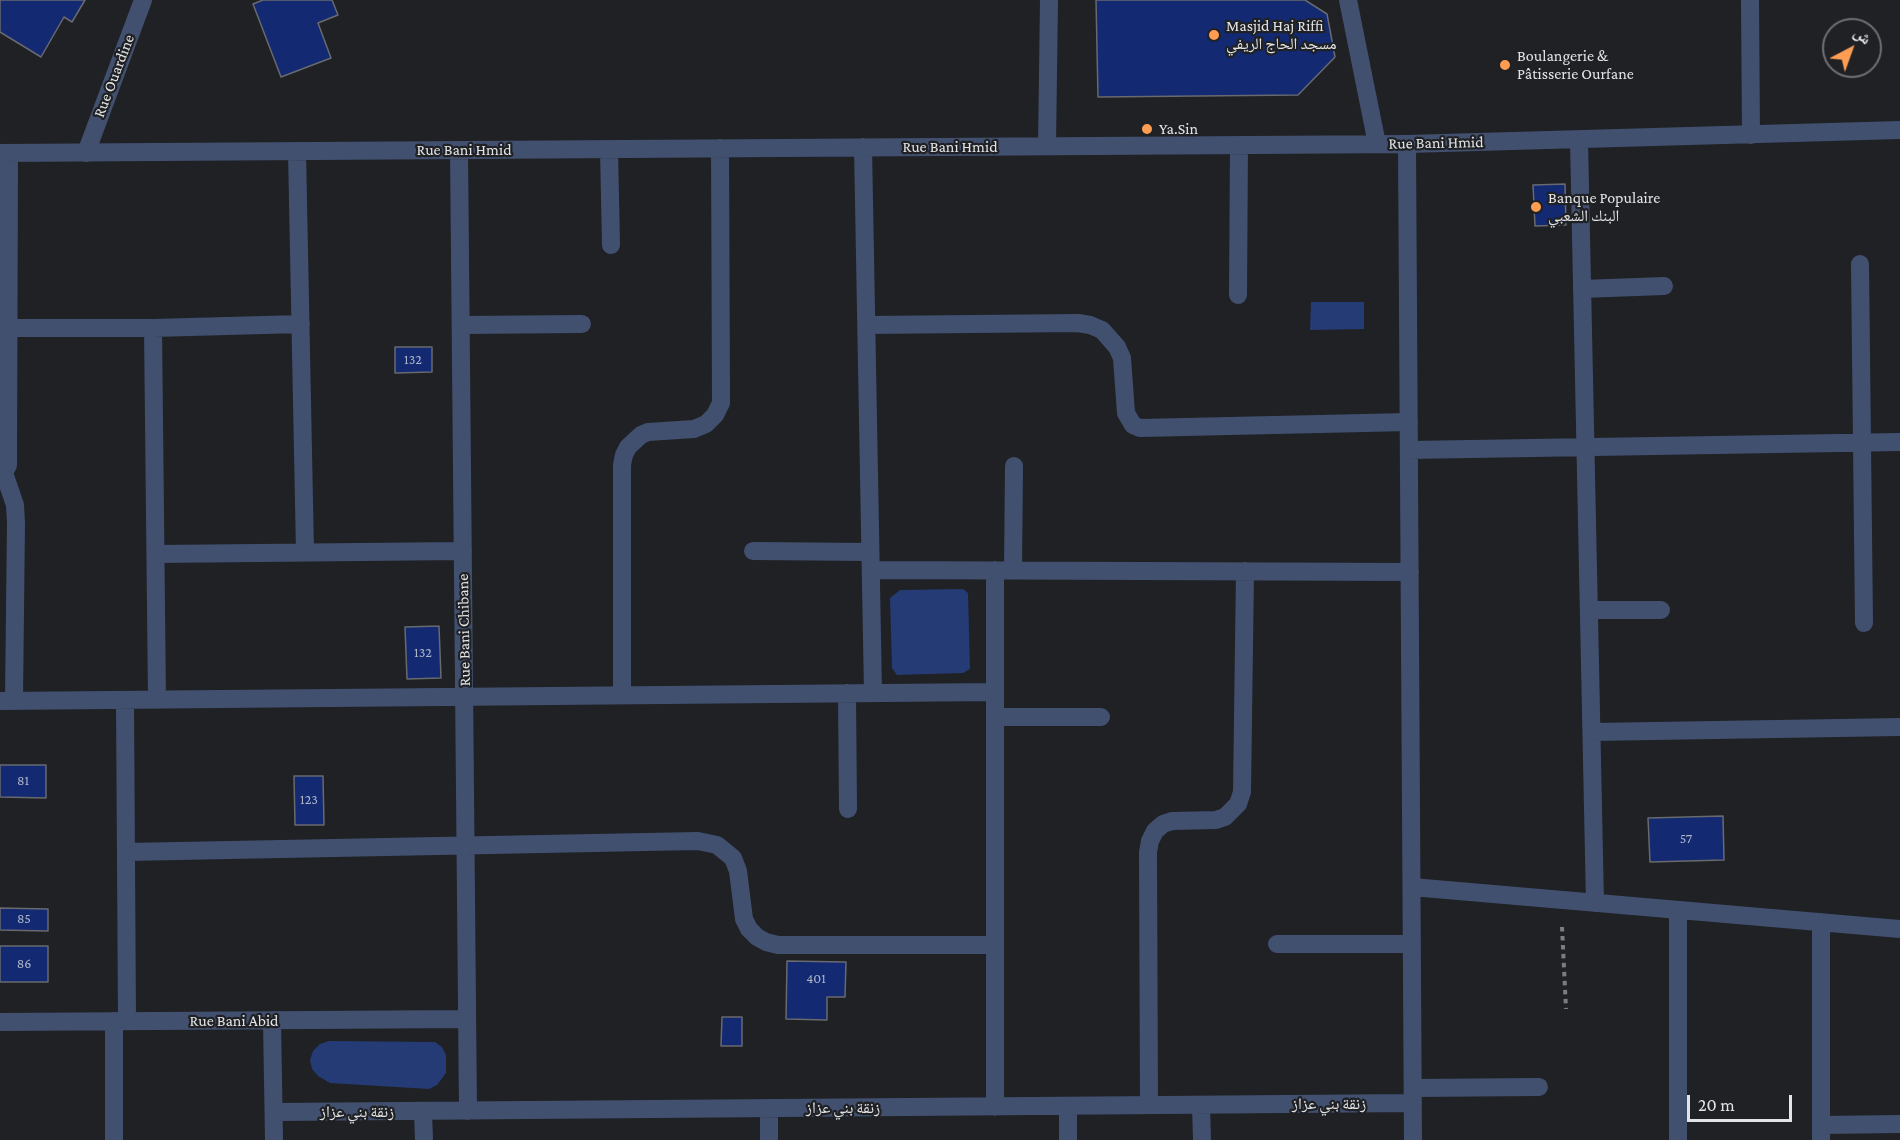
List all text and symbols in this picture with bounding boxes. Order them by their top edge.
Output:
place label: Masjid Haj Riffi مسجد الحاج الريفي [1226,16,1337,54]
north arrow [1822,18,1882,78]
text: ش [1851,24,1875,48]
marker: Masjid Haj Riffi مسجد الحاج الريفي [1207,28,1221,42]
street label: Rue Ouardine [89,32,139,120]
place label: Boulangerie & Pâtisserie Ourfane [1517,46,1634,84]
marker: Boulangerie & Pâtisserie Ourfane [1498,58,1512,72]
place label: Ya.Sin [1159,119,1198,139]
marker: Ya.Sin [1140,122,1154,136]
street label: Rue Bani Hmid [1388,133,1484,153]
street label: Rue Bani Hmid [902,137,998,157]
street label: Rue Bani Hmid [416,140,512,160]
place label: Banque Populaire البنك الشعبي [1548,188,1660,226]
marker: Banque Populaire البنك الشعبي [1529,200,1543,214]
house number: 132 [404,352,422,368]
street label: Rue Bani Chibane [453,574,475,686]
house number: 132 [414,645,432,661]
house number: 81 [17,773,29,789]
house number: 123 [300,792,318,808]
house number: 57 [1680,831,1692,847]
house number: 85 [17,911,31,927]
house number: 86 [17,956,31,972]
house number: 401 [806,971,826,987]
street label: Rue Bani Abid [190,1011,278,1031]
scale bar [1690,1083,1795,1121]
street label: زنقة بني عزاز [1292,1094,1366,1114]
text: 20 m [1698,1095,1735,1115]
street label: زنقة بني عزاز [806,1098,880,1118]
street label: زنقة بني عزاز [320,1102,394,1122]

